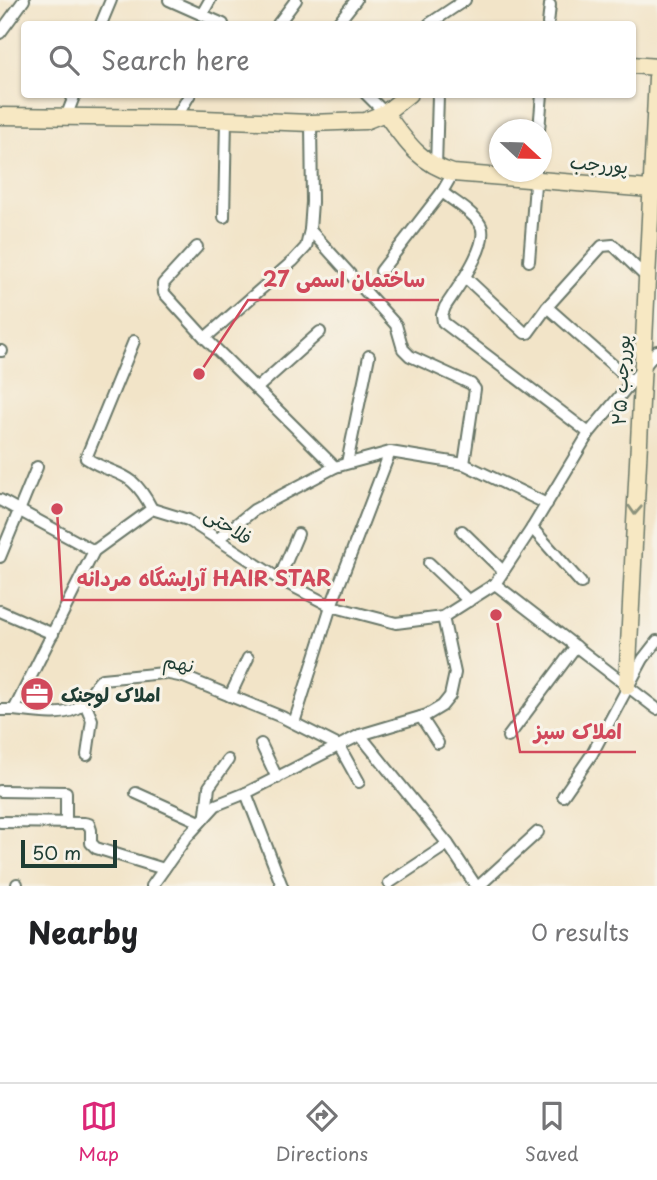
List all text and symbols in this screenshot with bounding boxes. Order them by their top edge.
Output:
search box [21,21,636,98]
text: Search here [101,40,250,79]
icon: search [45,41,83,79]
north arrow [489,119,552,182]
street label: پوررجب [569,147,629,179]
callout: ساختمان اسمی 27 [248,258,439,300]
text: ساختمان اسمی 27 [263,262,425,294]
street label: پوررجب ۲۵ [604,334,636,426]
street label: فلاحتی [200,499,258,551]
one-way arrow [628,505,643,516]
callout: آرایشگاه مردانه HAIR STAR [62,558,345,600]
text: آرایشگاه مردانه HAIR STAR [77,561,331,593]
street label: نهم [161,645,197,681]
office icon: املاک لوجنک [18,675,56,713]
place label: املاک لوجنک [61,680,161,709]
callout: املاک سبز [520,710,636,752]
text: املاک سبز [532,714,622,746]
scale bar [21,837,117,869]
text: 50 m [32,838,81,866]
text: Nearby [28,909,138,954]
text: 0 results [531,914,629,949]
tab: Map [78,1097,119,1167]
tab: Directions [276,1097,368,1167]
tab: Saved [525,1097,579,1167]

